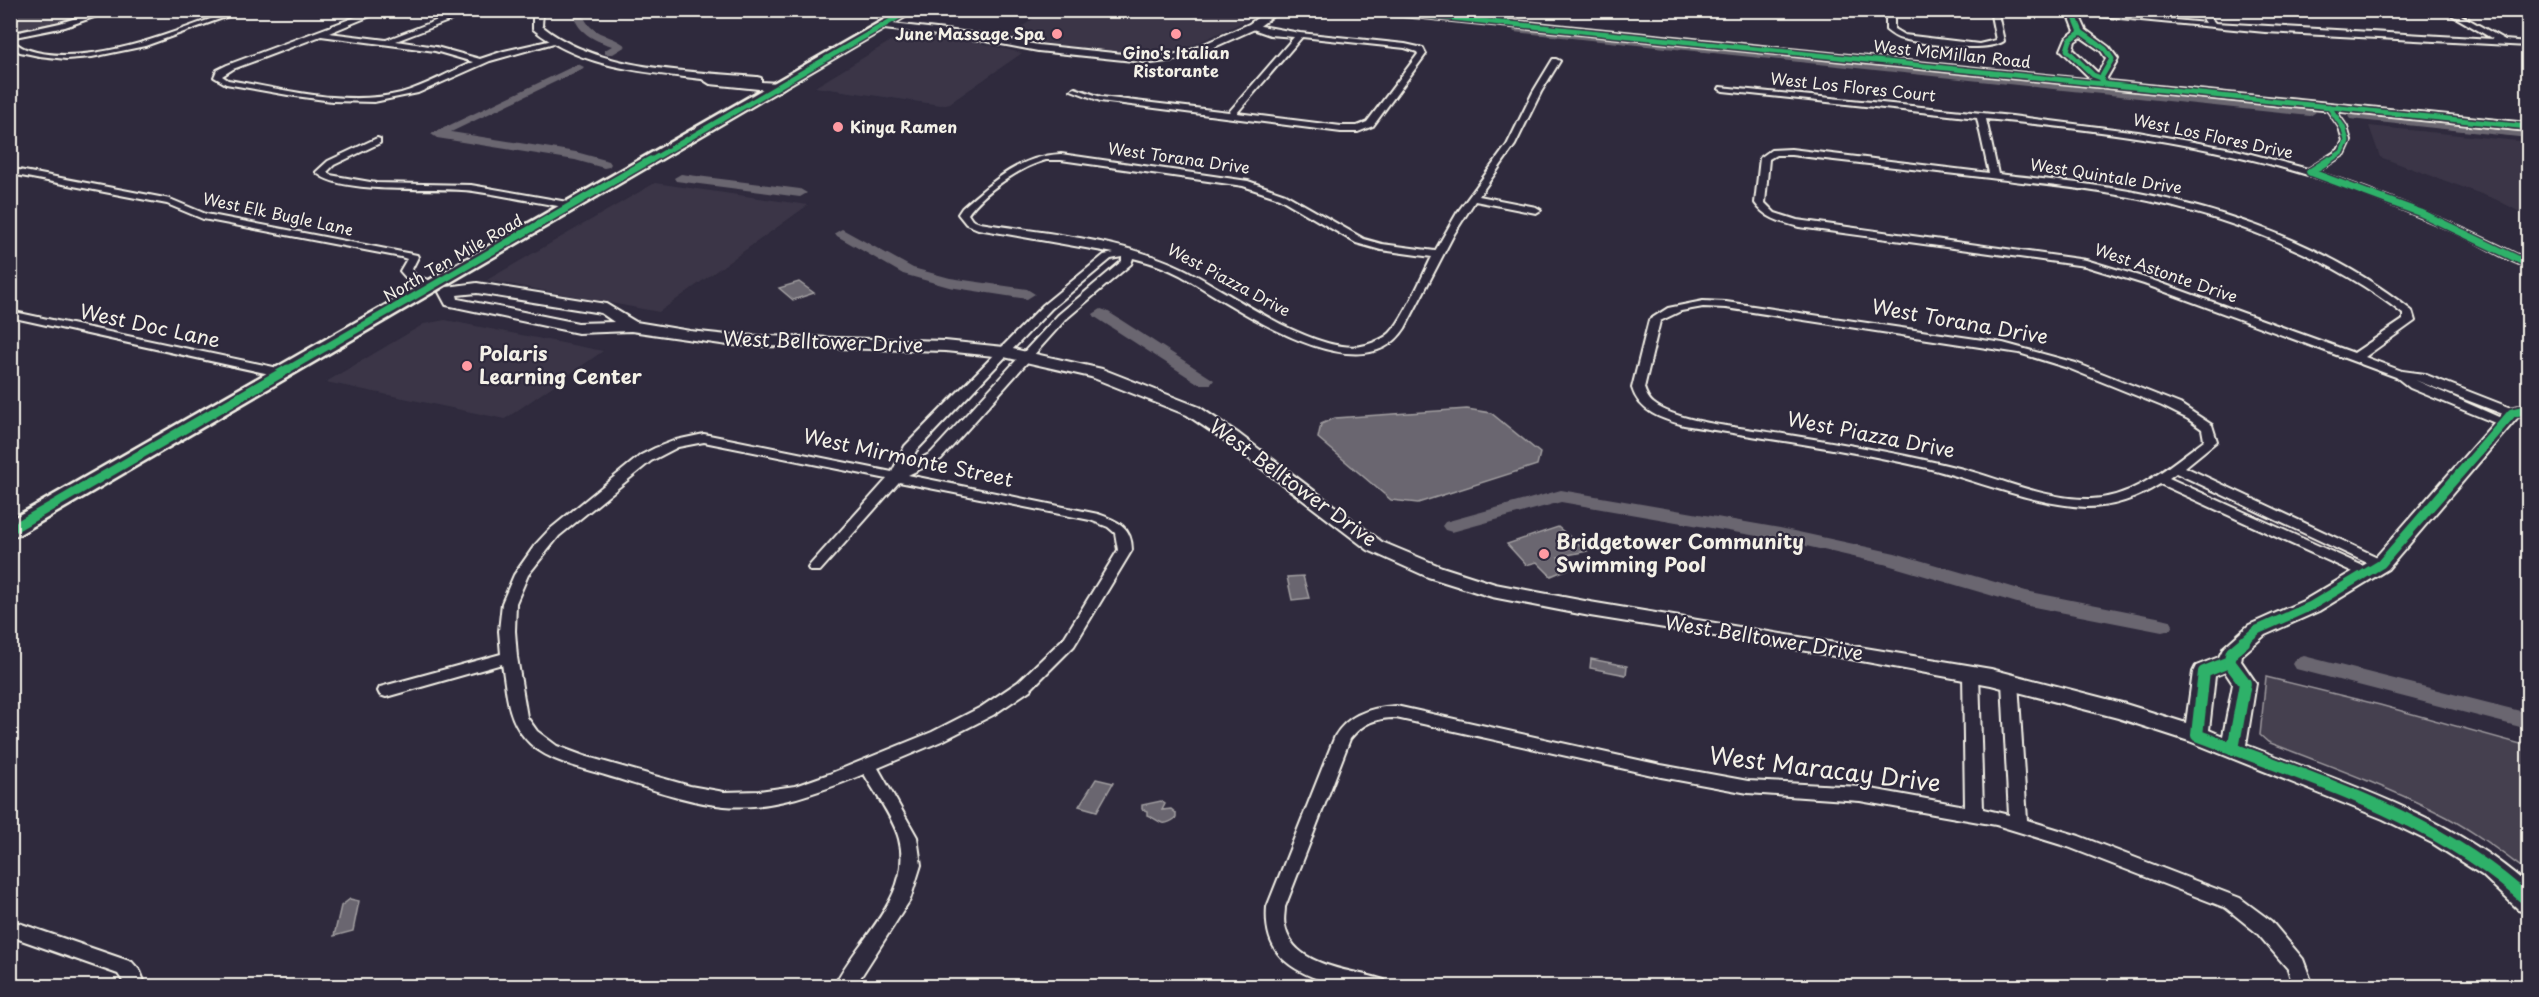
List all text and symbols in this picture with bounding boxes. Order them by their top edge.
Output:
place label: June Massage Spa [895,21,1045,45]
marker: June Massage Spa [1050,27,1064,41]
marker: Gino's Italian Ristorante [1169,27,1183,41]
street label: West McMillan Road [1872,33,2032,73]
place label: Gino's Italian Ristorante [1122,40,1230,82]
street label: West Los Flores Court [1769,65,1938,107]
street label: West Los Flores Drive [2131,106,2296,164]
place label: Kinya Ramen [850,114,957,138]
marker: Kinya Ramen [831,120,845,134]
street label: West Torana Drive [1107,135,1252,179]
street label: West Quintale Drive [2029,151,2184,199]
street label: West Elk Bugle Lane [201,185,356,241]
street label: North Ten Mile Road [378,207,527,307]
street label: West Astonte Drive [2092,236,2241,308]
street label: West Piazza Drive [1164,237,1295,322]
street label: West Torana Drive [1870,291,2051,351]
street label: West Doc Lane [77,295,223,355]
street label: West Belltower Drive [722,323,924,359]
place label: Polaris Learning Center [479,338,642,391]
marker: Polaris Learning Center [460,359,474,373]
street label: West Piazza Drive [1785,403,1958,465]
street label: West Belltower Drive [1204,411,1384,553]
street label: West Mirmonte Street [800,420,1016,494]
place label: Bridgetower Community Swimming Pool [1556,526,1804,579]
marker: Bridgetower Community Swimming Pool [1537,547,1551,561]
street label: West Belltower Drive [1663,606,1866,668]
street label: West Maracay Drive [1707,736,1943,800]

